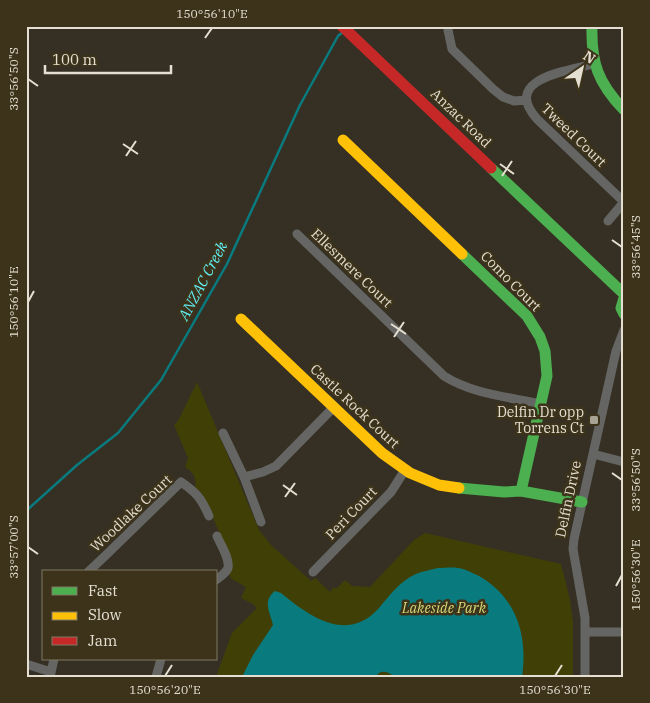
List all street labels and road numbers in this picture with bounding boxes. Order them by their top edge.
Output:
street label: Anzac Road [427,85,495,152]
street label: Tweed Court [538,99,610,171]
street label: Ellesmere Court [308,225,397,311]
street label: Como Court [477,247,545,315]
street label: Castle Rock Court [306,360,404,452]
street label: Delfin Drive [551,459,585,539]
street label: Woodlake Court [87,471,176,555]
street label: Peri Court [321,483,381,543]

